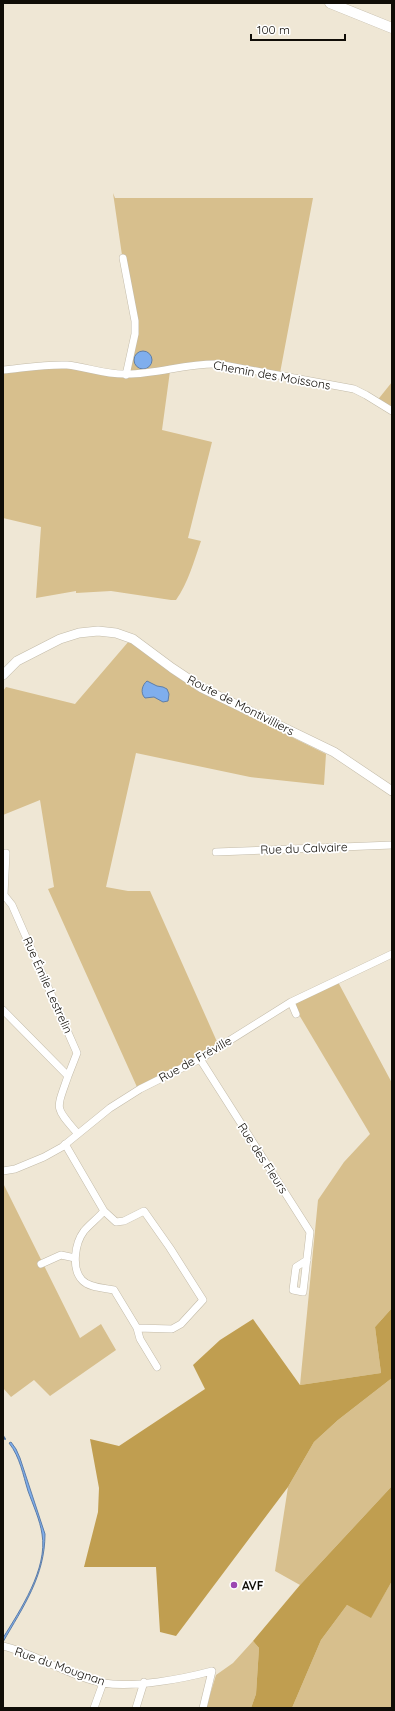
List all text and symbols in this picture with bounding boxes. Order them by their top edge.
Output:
scale bar [251,16,345,42]
text: 100 m [257,22,290,37]
street label: Chemin des Moissons [212,357,332,393]
street label: Route de Montivilliers [185,671,297,739]
street label: Rue du Calvaire [260,839,348,857]
street label: Rue Émile Lestrelin [20,934,76,1036]
street label: Rue de Fréville [156,1033,234,1085]
street label: Rue des Fleurs [235,1120,292,1196]
place label: AVF [242,1578,264,1593]
marker: AVF [229,1580,239,1590]
street label: Rue du Mougnan [13,1643,107,1689]

